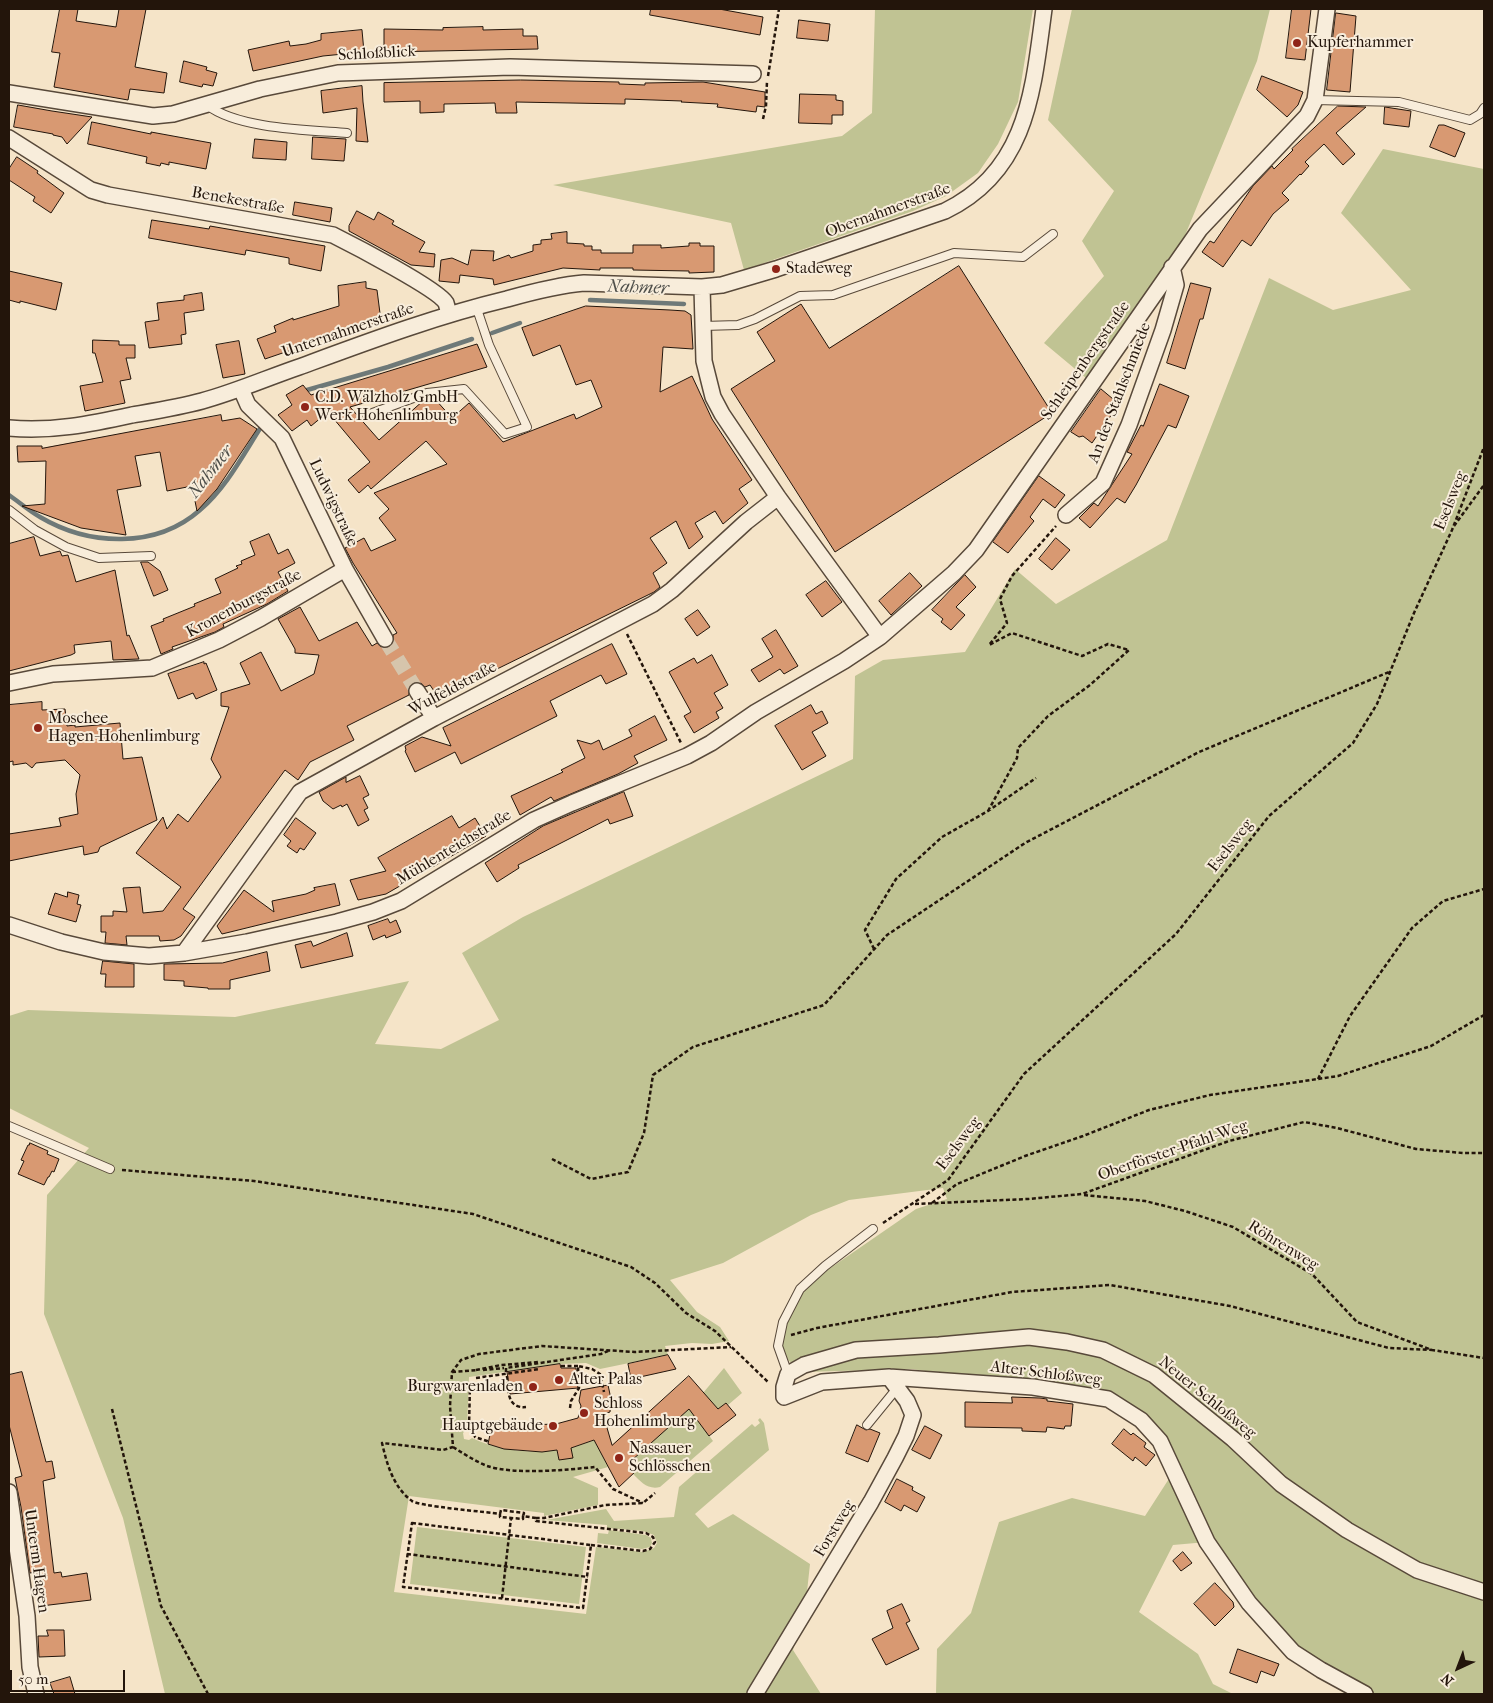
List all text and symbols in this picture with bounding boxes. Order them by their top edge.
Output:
place label: Kupferhammer [1307,33,1413,53]
marker: Kupferhammer [1291,37,1303,49]
street label: Schloßblick [338,42,416,66]
street label: Obernahmerstraße [823,179,953,243]
street label: Benekestraße [190,183,286,219]
place label: Stadeweg [786,259,852,279]
marker: Stadeweg [770,263,782,275]
water label: Nahmer [607,276,669,300]
street label: Schleipenbergstraße [1038,298,1134,424]
street label: Unternahmerstraße [280,299,416,363]
street label: An der Stahlschmiede [1084,320,1156,466]
place label: C.D. Wälzholz GmbH Werk Hohenlimburg [315,388,459,426]
marker: C.D. Wälzholz GmbH Werk Hohenlimburg [299,401,311,413]
water label: Nahmer [184,441,238,503]
street label: Ludwigstraße [304,456,362,550]
street label: Eselsweg [1431,469,1471,533]
street label: Kronenburgstraße [183,566,305,642]
street label: Wulfeldstraße [406,658,500,720]
place label: Moschee Hagen-Hohenlimburg [48,709,200,747]
marker: Moschee Hagen-Hohenlimburg [32,722,44,734]
street label: Mühlenteichstraße [393,806,515,890]
street label: Eselsweg [1204,816,1258,876]
street label: Eselsweg [933,1114,985,1174]
street label: Oberförster-Pfahl-Weg [1096,1116,1250,1186]
street label: Röhrenweg [1244,1217,1322,1275]
street label: Neuer Schloßweg [1154,1353,1260,1443]
street label: Alter Schloßweg [989,1358,1103,1390]
place label: Alter Palas [569,1370,642,1390]
marker: Alter Palas [553,1374,565,1386]
place label: Burgwarenladen [407,1377,523,1397]
marker: Burgwarenladen [527,1381,539,1393]
place label: Schloss Hohenlimburg [594,1394,696,1432]
marker: Schloss Hohenlimburg [578,1407,590,1419]
place label: Hauptgebäude [442,1416,543,1436]
marker: Hauptgebäude [547,1420,559,1432]
place label: Nassauer Schlösschen [629,1439,711,1477]
marker: Nassauer Schlösschen [613,1452,625,1464]
street label: Forstweg [811,1497,859,1561]
street label: Unterm Hagen [19,1508,53,1614]
north arrow [1433,1643,1483,1693]
scale bar [12,1660,128,1692]
text: N [1438,1669,1457,1689]
text: 50 m [18,1670,48,1688]

